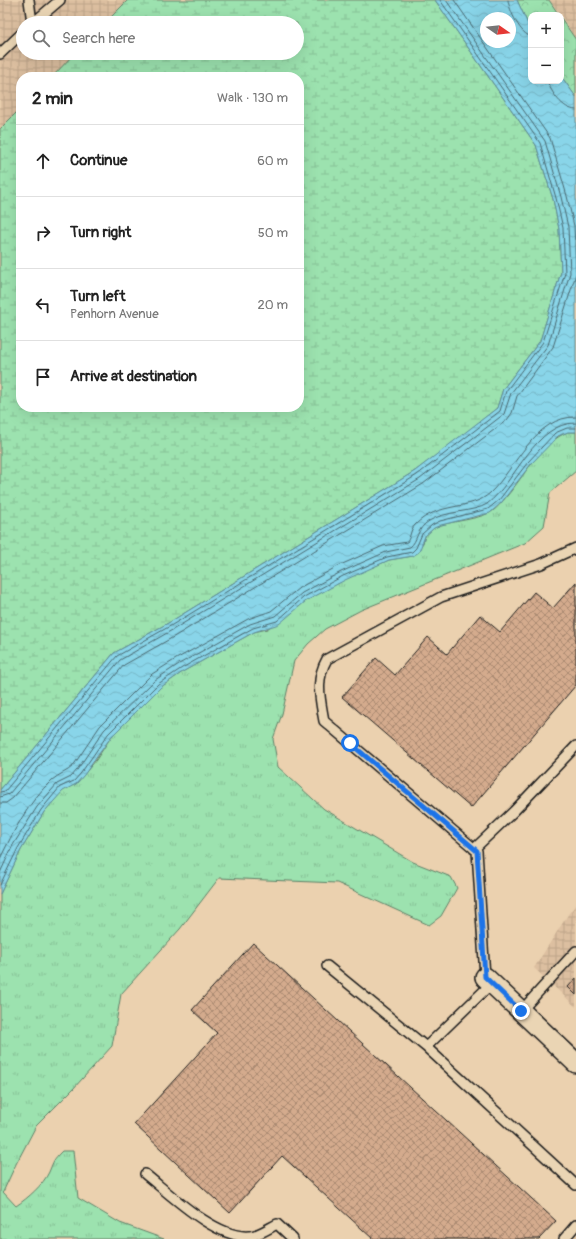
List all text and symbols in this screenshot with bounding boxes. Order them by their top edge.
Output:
north arrow [480,12,516,48]
map controls [528,12,564,84]
button: + [528,12,564,48]
search box [16,16,304,60]
icon: search [30,27,52,49]
text: Search here [62,29,135,48]
button: − [528,48,564,84]
text: 2 min [32,88,73,109]
text: Walk · 130 m [217,90,288,106]
icon: ahead [32,150,54,172]
text: Continue [70,151,128,170]
text: 60 m [257,153,288,169]
icon: right [32,222,54,244]
text: Turn right [70,223,131,242]
text: 50 m [258,225,288,241]
text: Turn left [70,287,126,306]
icon: left [32,294,54,316]
text: 20 m [257,297,288,313]
text: Penhorn Avenue [70,306,159,322]
icon: arrive [32,366,54,388]
text: Arrive at destination [70,367,197,386]
route start [341,734,359,752]
route end [512,1002,530,1020]

